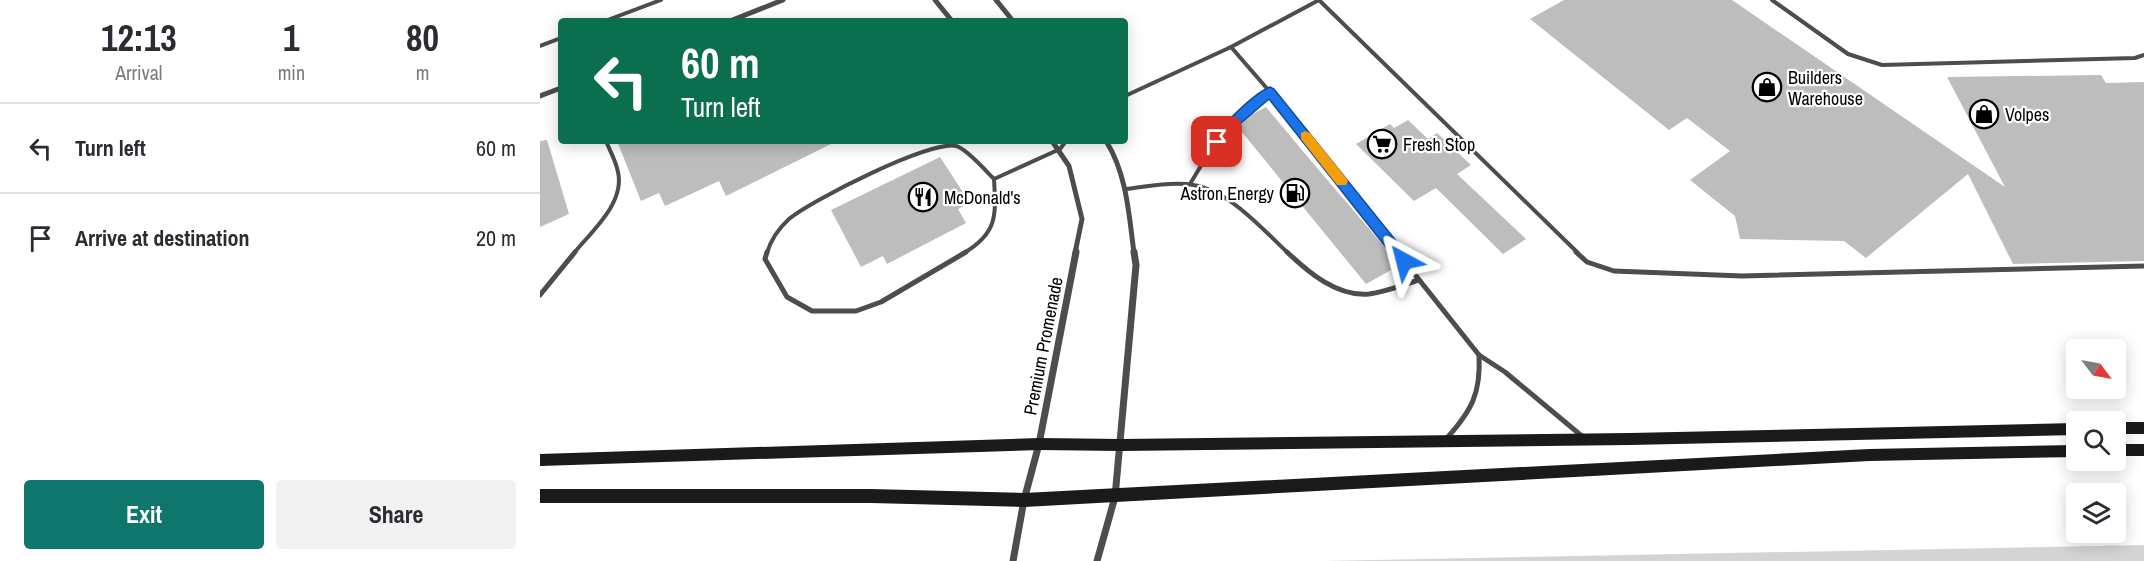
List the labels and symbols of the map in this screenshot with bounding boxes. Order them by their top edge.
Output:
place label: Builders Warehouse [1788,65,1863,111]
shop icon: Builders Warehouse [1751,71,1783,103]
shop icon: Volpes [1968,98,2000,130]
place label: Volpes [2005,102,2049,127]
pin [1191,116,1242,167]
supermarket icon: Fresh Stop [1366,128,1398,160]
place label: Fresh Stop [1403,132,1475,157]
fuel station icon: Astron Energy [1279,177,1311,209]
restaurant icon: McDonald's [907,181,939,213]
place label: Astron Energy [1179,181,1275,206]
place label: McDonald's [944,185,1021,210]
position arrow [1372,229,1436,293]
street label: Premium Promenade [1017,275,1069,417]
north arrow [2066,339,2126,399]

